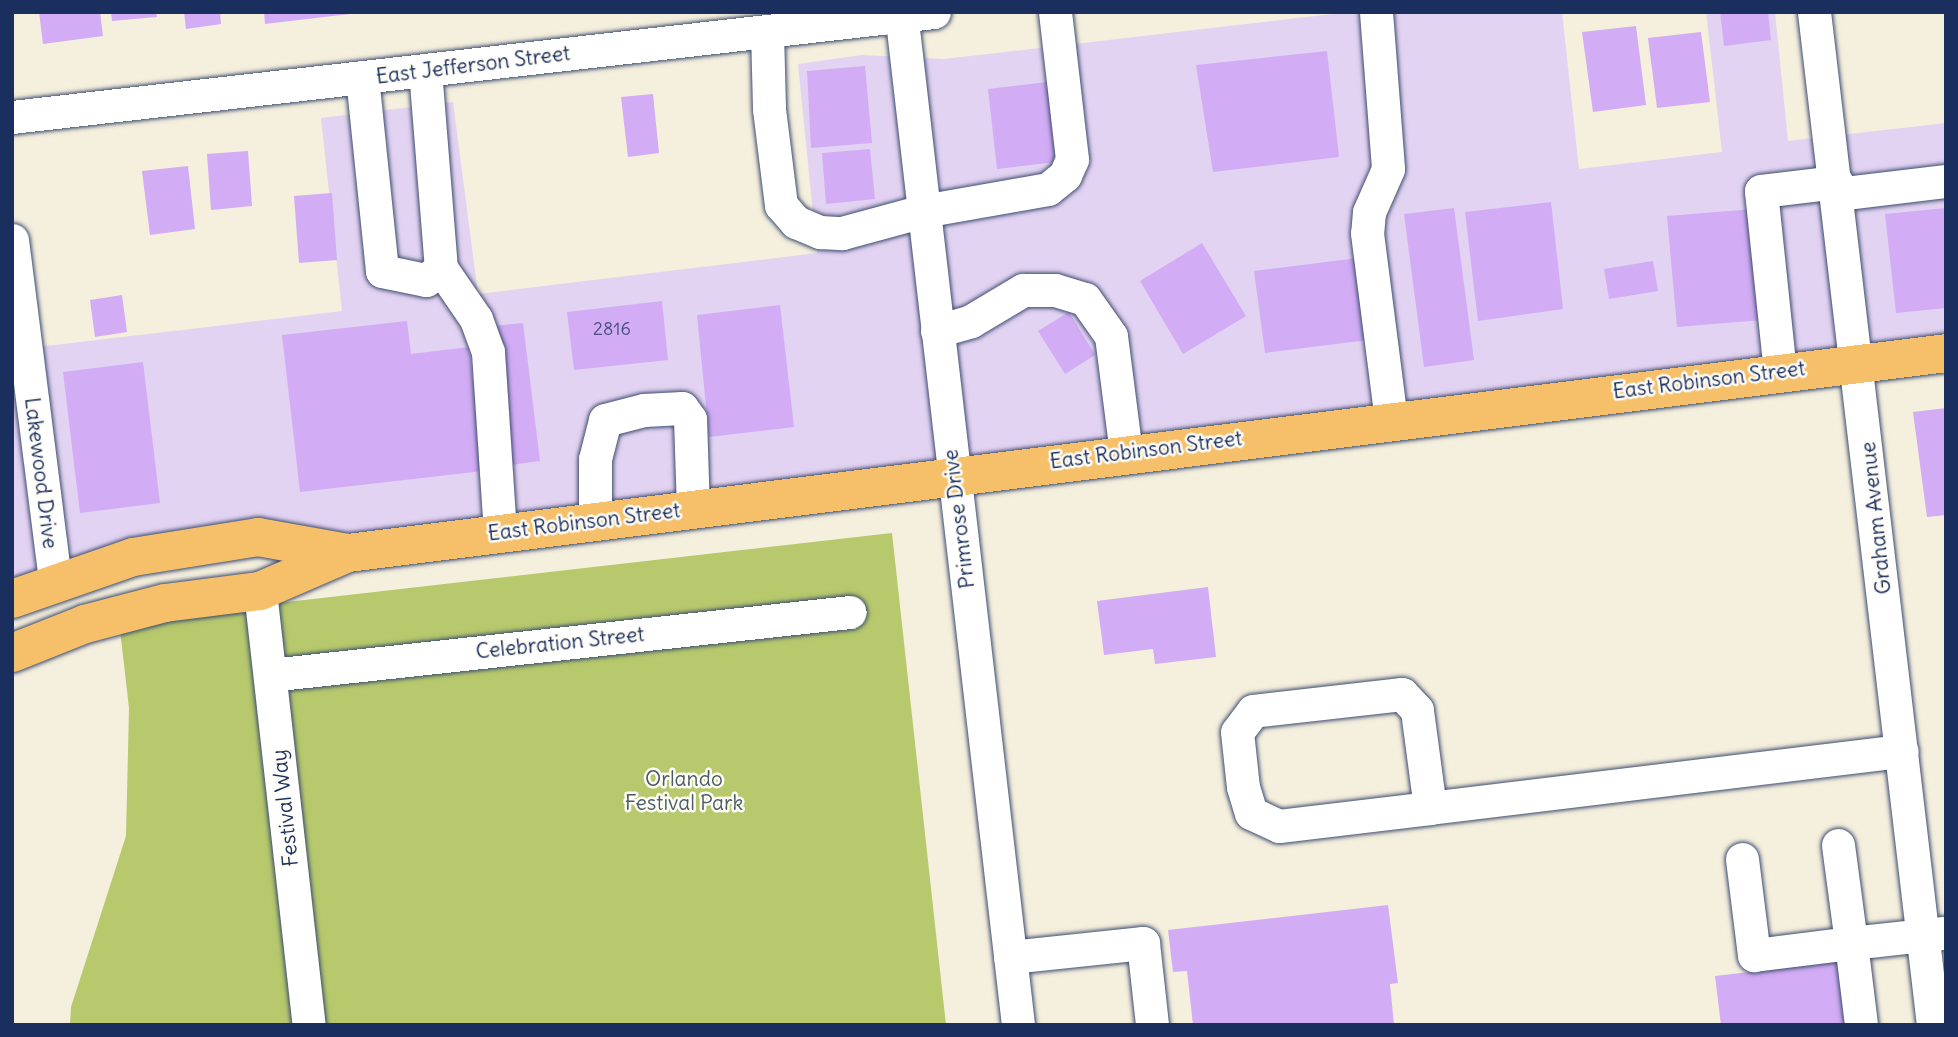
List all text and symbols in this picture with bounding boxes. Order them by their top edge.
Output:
street label: East Jefferson Street [375,41,571,89]
house number: 2816 [593,318,631,340]
street label: East Robinson Street [1611,356,1807,404]
street label: Lakewood Drive [19,396,63,550]
street label: East Robinson Street [1048,426,1244,474]
street label: Graham Avenue [1855,440,1897,596]
street label: Primrose Drive [938,448,980,590]
street label: East Robinson Street [486,498,682,546]
street label: Celebration Street [474,622,646,664]
street label: Festival Way [266,748,304,868]
park label: Orlando Festival Park [625,766,743,816]

